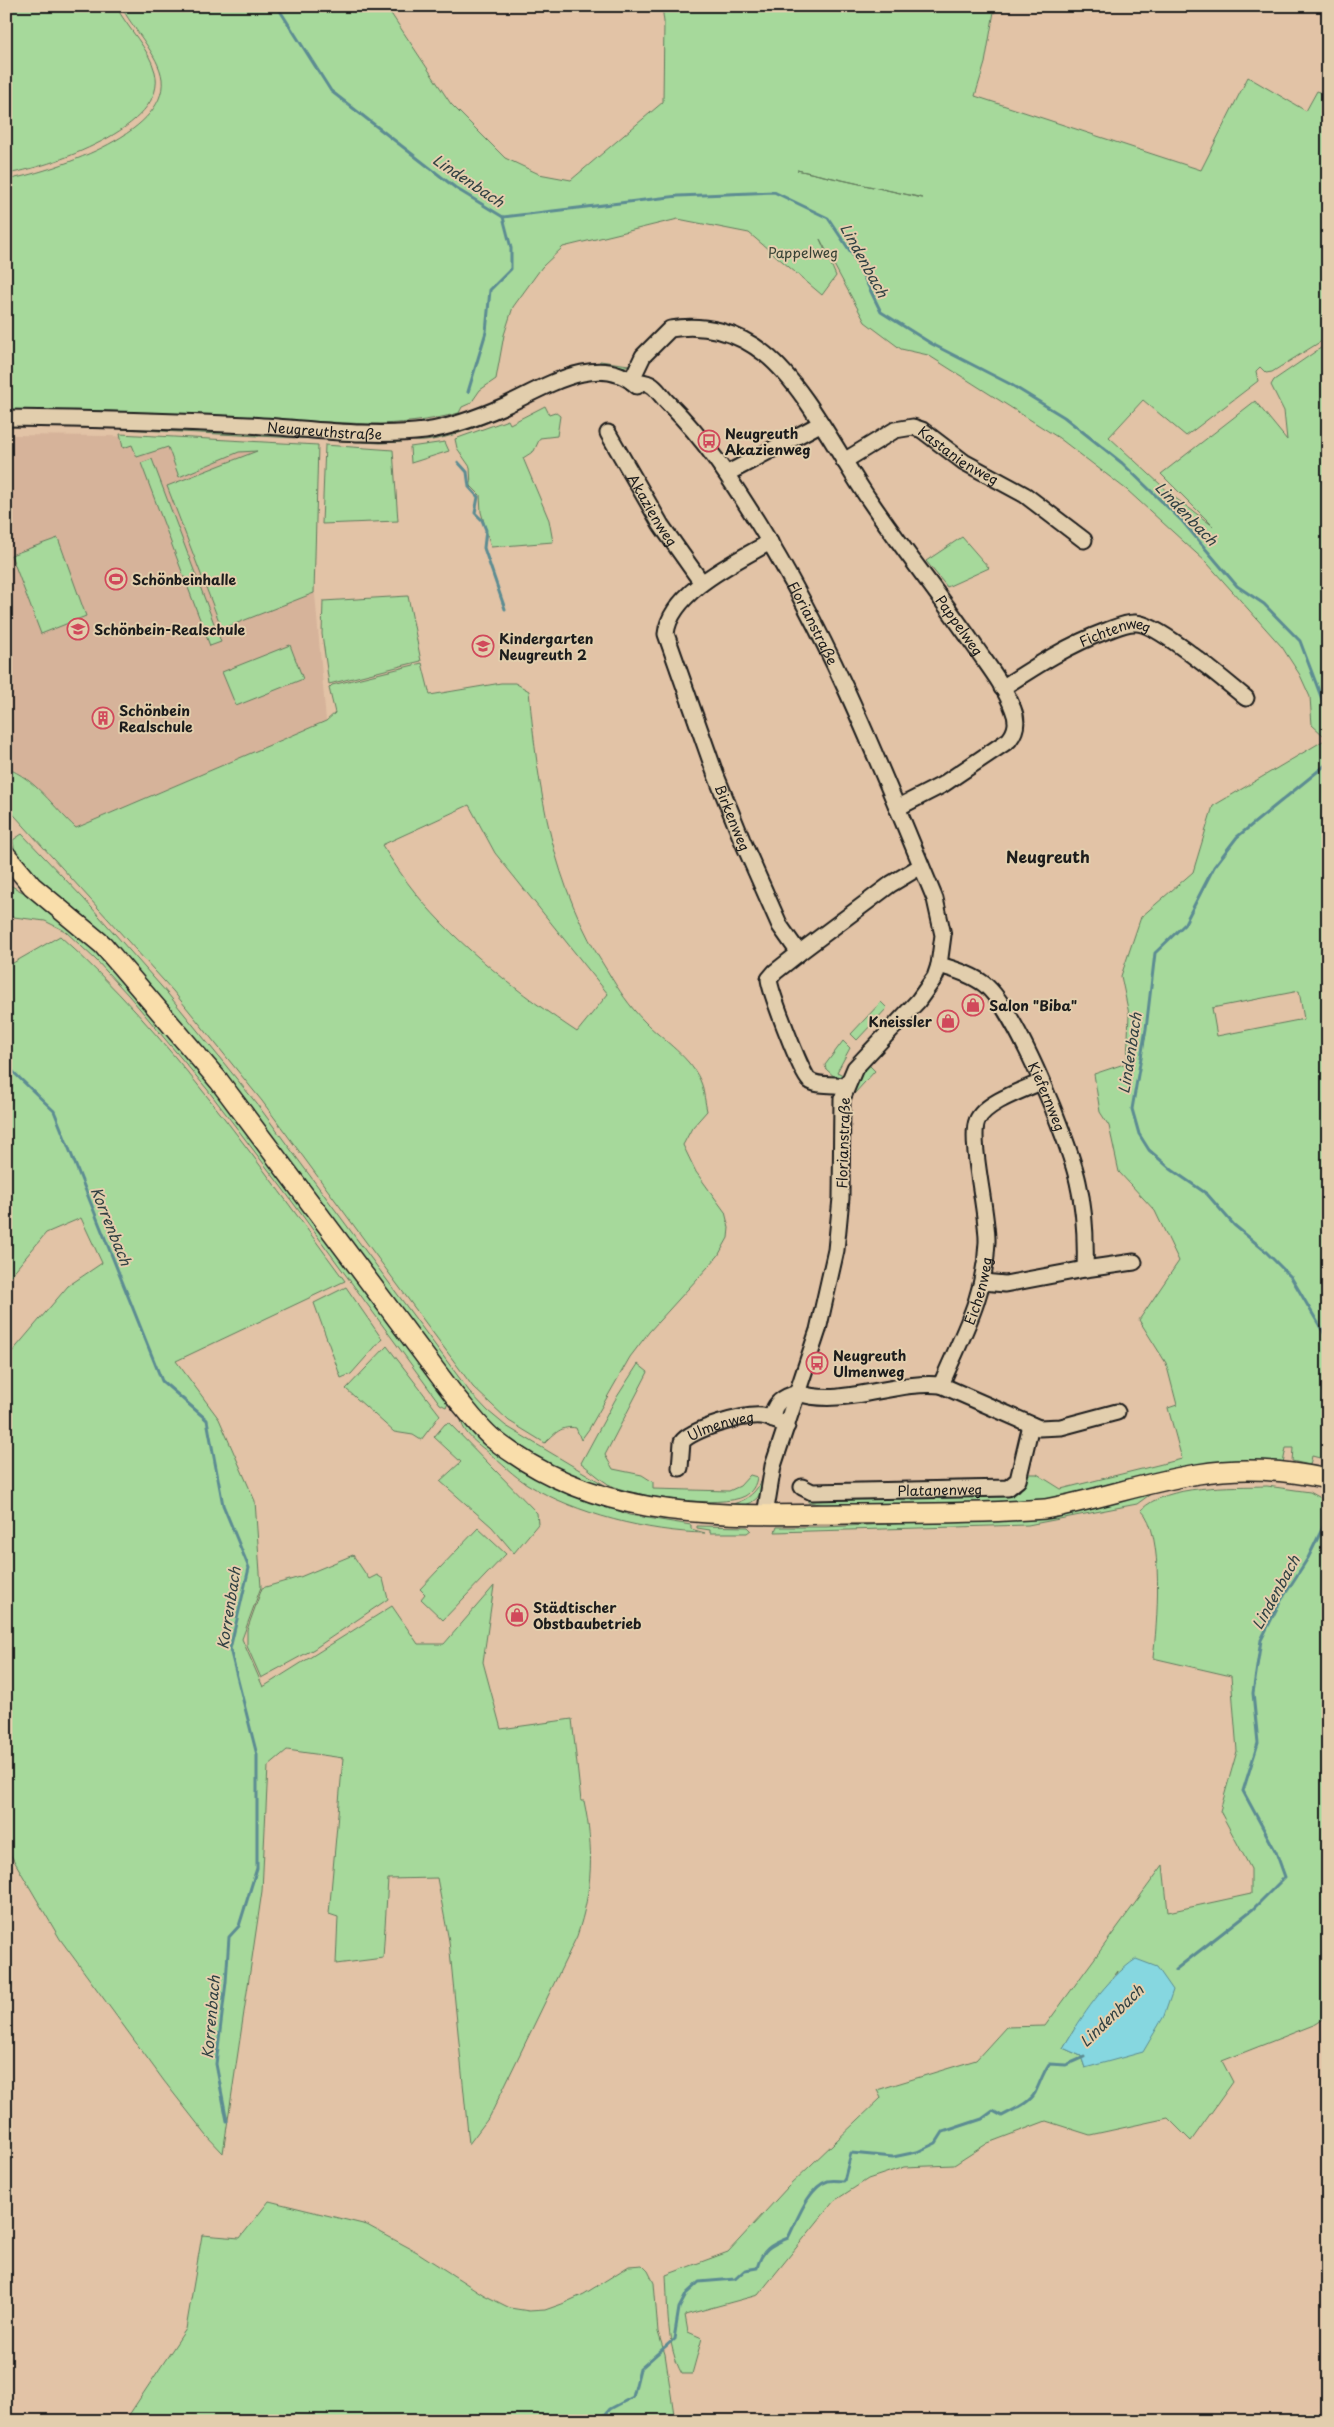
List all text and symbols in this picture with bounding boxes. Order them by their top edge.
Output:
water label: Lindenbach [429,148,509,213]
water label: Lindenbach [835,219,895,302]
park label: Pappelweg [768,242,838,263]
street label: Neugreuthstraße [266,416,382,444]
street label: Kastanienweg [914,420,1003,490]
place label: Neugreuth Akazienweg [725,423,811,460]
bus stop icon: Neugreuth Akazienweg [697,429,721,453]
street label: Akazienweg [623,470,683,550]
water label: Lindenbach [1150,476,1224,551]
sports icon: Schönbeinhalle [104,567,128,591]
place label: Schönbeinhalle [132,569,236,590]
street label: Florianstraße [783,577,843,668]
street label: Pappelweg [931,591,989,660]
street label: Fichtenweg [1075,612,1155,652]
school or university icon: Schönbein-Realschule [66,617,90,641]
place label: Schönbein-Realschule [94,619,245,640]
place label: Kindergarten Neugreuth 2 [499,628,593,665]
school or university icon: Kindergarten Neugreuth 2 [471,634,495,658]
place label: Schönbein Realschule [119,700,193,737]
building icon: Schönbein Realschule [91,706,115,730]
street label: Birkenweg [710,781,756,854]
district label: Neugreuth [1006,844,1090,868]
shop icon: Salon "Biba" [961,993,985,1017]
place label: Salon "Biba" [989,995,1077,1016]
shop icon: Kneissler [936,1009,960,1033]
place label: Kneissler [868,1011,933,1032]
water label: Lindenbach [1111,1011,1147,1095]
street label: Kiefernweg [1023,1058,1071,1134]
street label: Florianstraße [831,1097,855,1189]
water label: Korrenbach [86,1183,138,1269]
street label: Eichenweg [958,1256,996,1328]
place label: Neugreuth Ulmenweg [833,1345,906,1382]
bus stop icon: Neugreuth Ulmenweg [805,1351,829,1375]
street label: Ulmenweg [683,1406,755,1446]
street label: Platanenweg [897,1478,983,1501]
water label: Lindenbach [1245,1550,1305,1633]
water label: Korrenbach [210,1565,246,1651]
place label: Städtischer Obstbaubetrieb [533,1597,642,1634]
shop icon: Städtischer Obstbaubetrieb [505,1603,529,1627]
water label: Korrenbach [195,1974,225,2059]
water label: Lindenbach [1074,1978,1149,2052]

